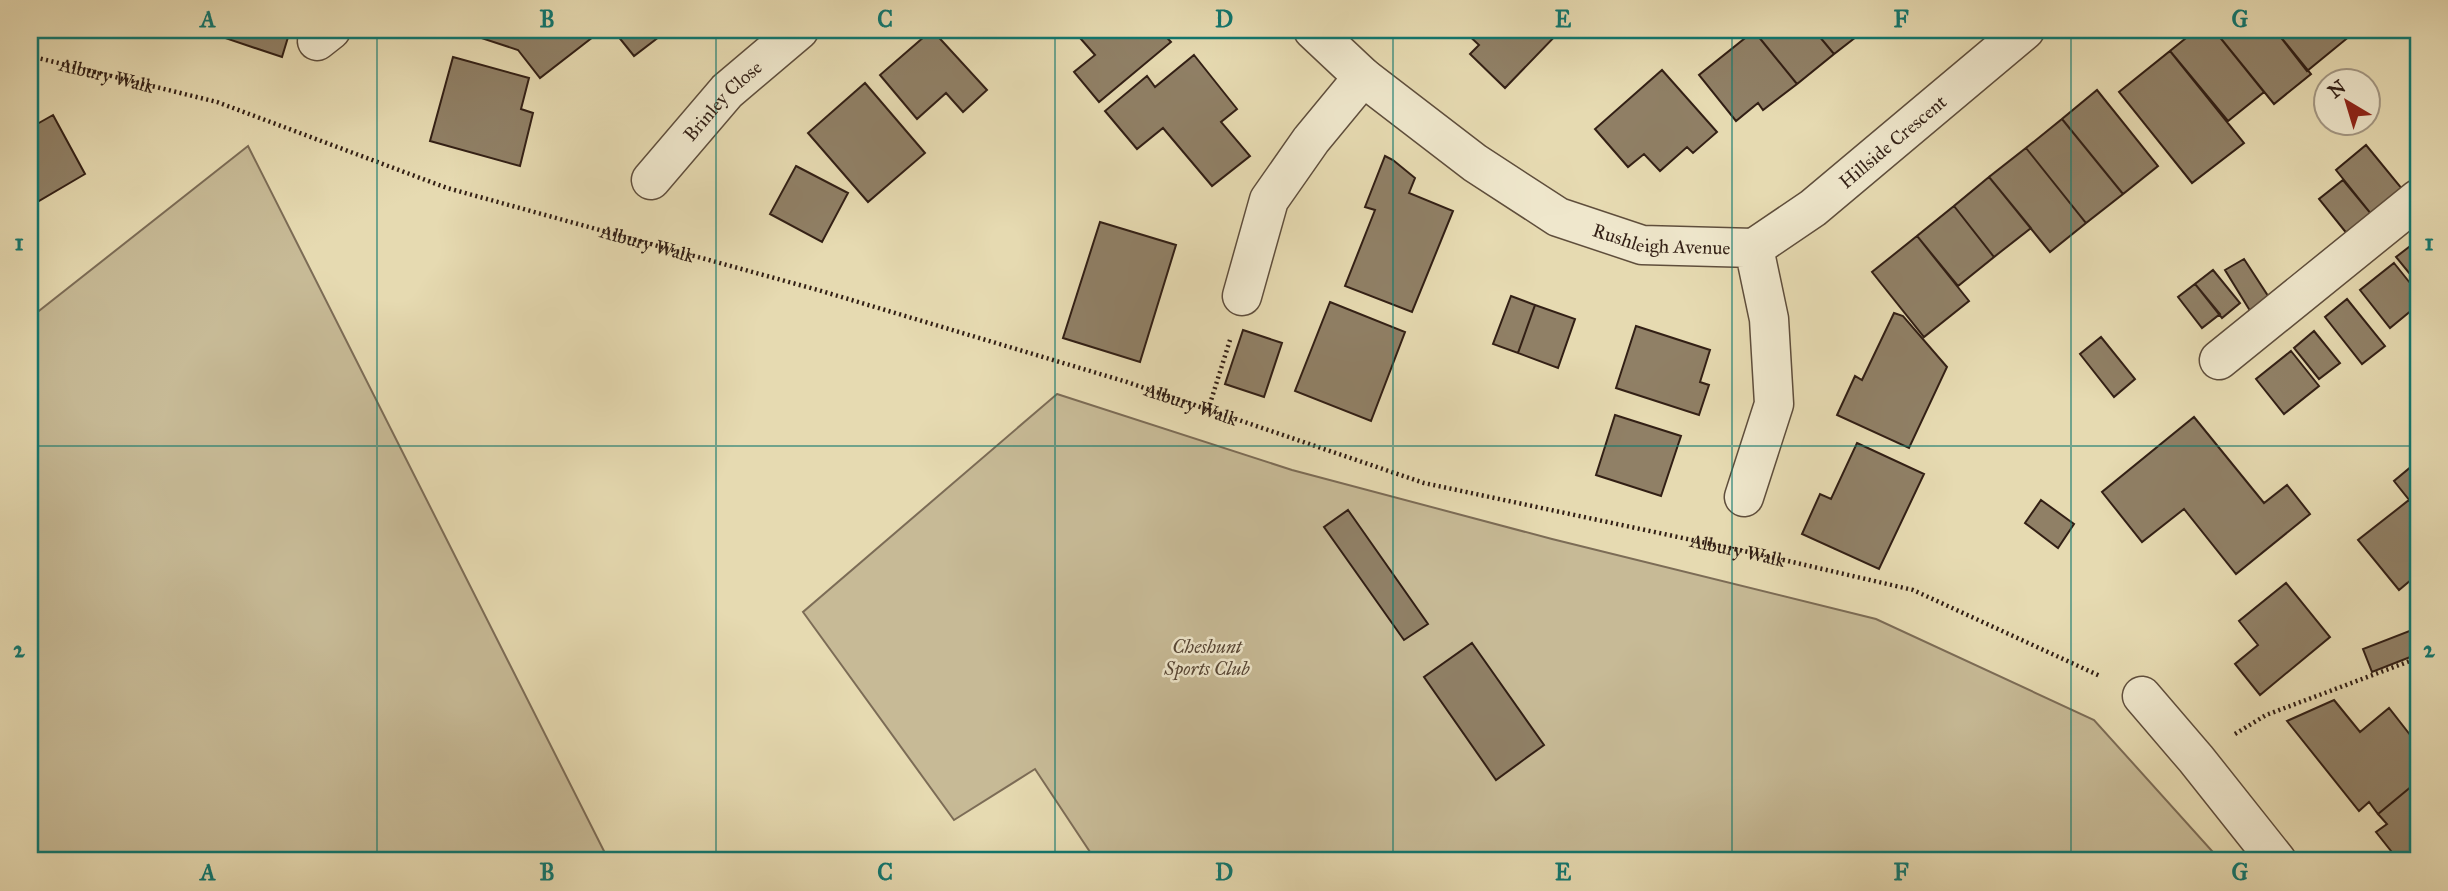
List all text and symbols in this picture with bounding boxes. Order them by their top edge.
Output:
text: A [198,5,216,33]
text: B [539,5,555,33]
text: C [877,5,893,33]
text: D [1215,5,1233,33]
text: E [1555,5,1572,33]
text: F [1893,5,1909,33]
text: G [2232,5,2249,33]
street label: Albury Walk [56,52,156,98]
street label: Brinley Close [678,55,766,146]
north arrow [2312,66,2382,136]
text: N [2323,75,2350,103]
street label: Hillside Crescent [1834,89,1951,193]
street label: Rushleigh Avenue [1590,218,1731,259]
street label: Albury Walk [597,219,697,267]
text: 1 [14,228,24,256]
text: 1 [2424,228,2434,256]
street label: Albury Walk [1141,377,1241,430]
street label: Albury Walk [1687,528,1788,572]
text: 2 [13,635,25,663]
park label: Cheshunt Sports Club [1163,635,1251,681]
text: 2 [2423,635,2435,663]
text: A [198,858,216,886]
text: B [539,858,555,886]
text: C [877,858,893,886]
text: D [1215,858,1233,886]
text: E [1555,858,1572,886]
text: F [1893,858,1909,886]
text: G [2232,858,2249,886]

